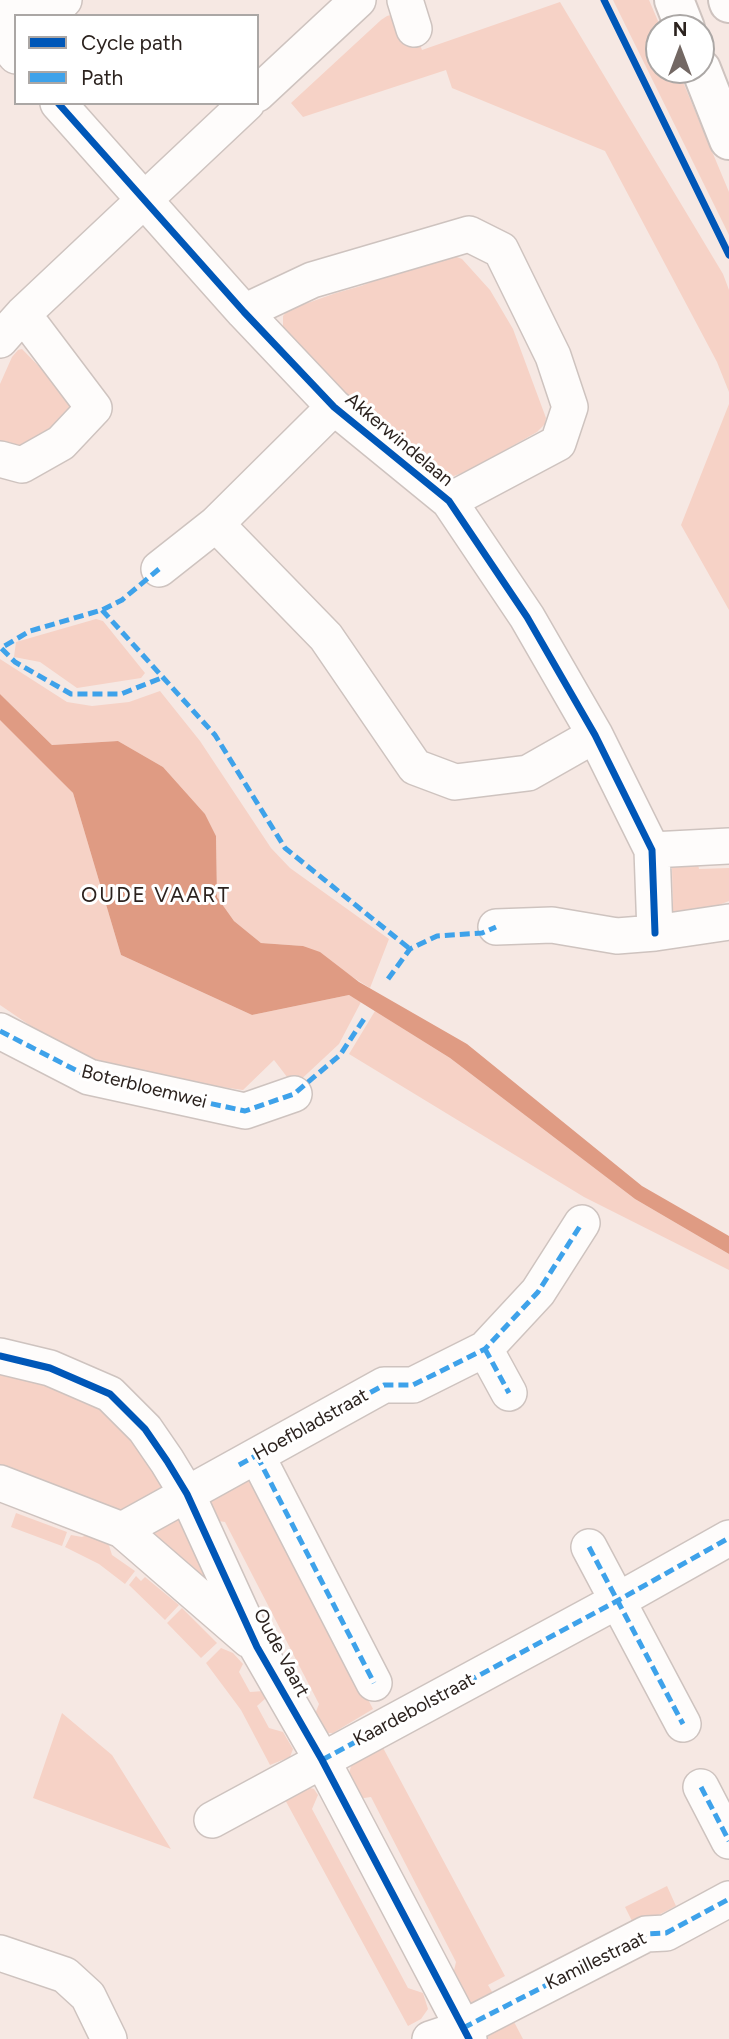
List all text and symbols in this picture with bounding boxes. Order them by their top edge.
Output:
legend [14,14,259,105]
north arrow [645,14,715,84]
text: N [673,18,687,41]
text: Cycle path [81,30,182,55]
text: Path [81,65,123,90]
street label: Akkerwindelaan [341,388,457,492]
district label: OUDE VAART [82,883,230,909]
street label: Boterbloemwei [79,1060,209,1114]
street label: Hoefbladstraat [250,1384,372,1466]
street label: Oude Vaart [248,1605,314,1701]
street label: Kaardebolstraat [349,1668,479,1752]
street label: Kamillestraat [542,1927,650,1995]

